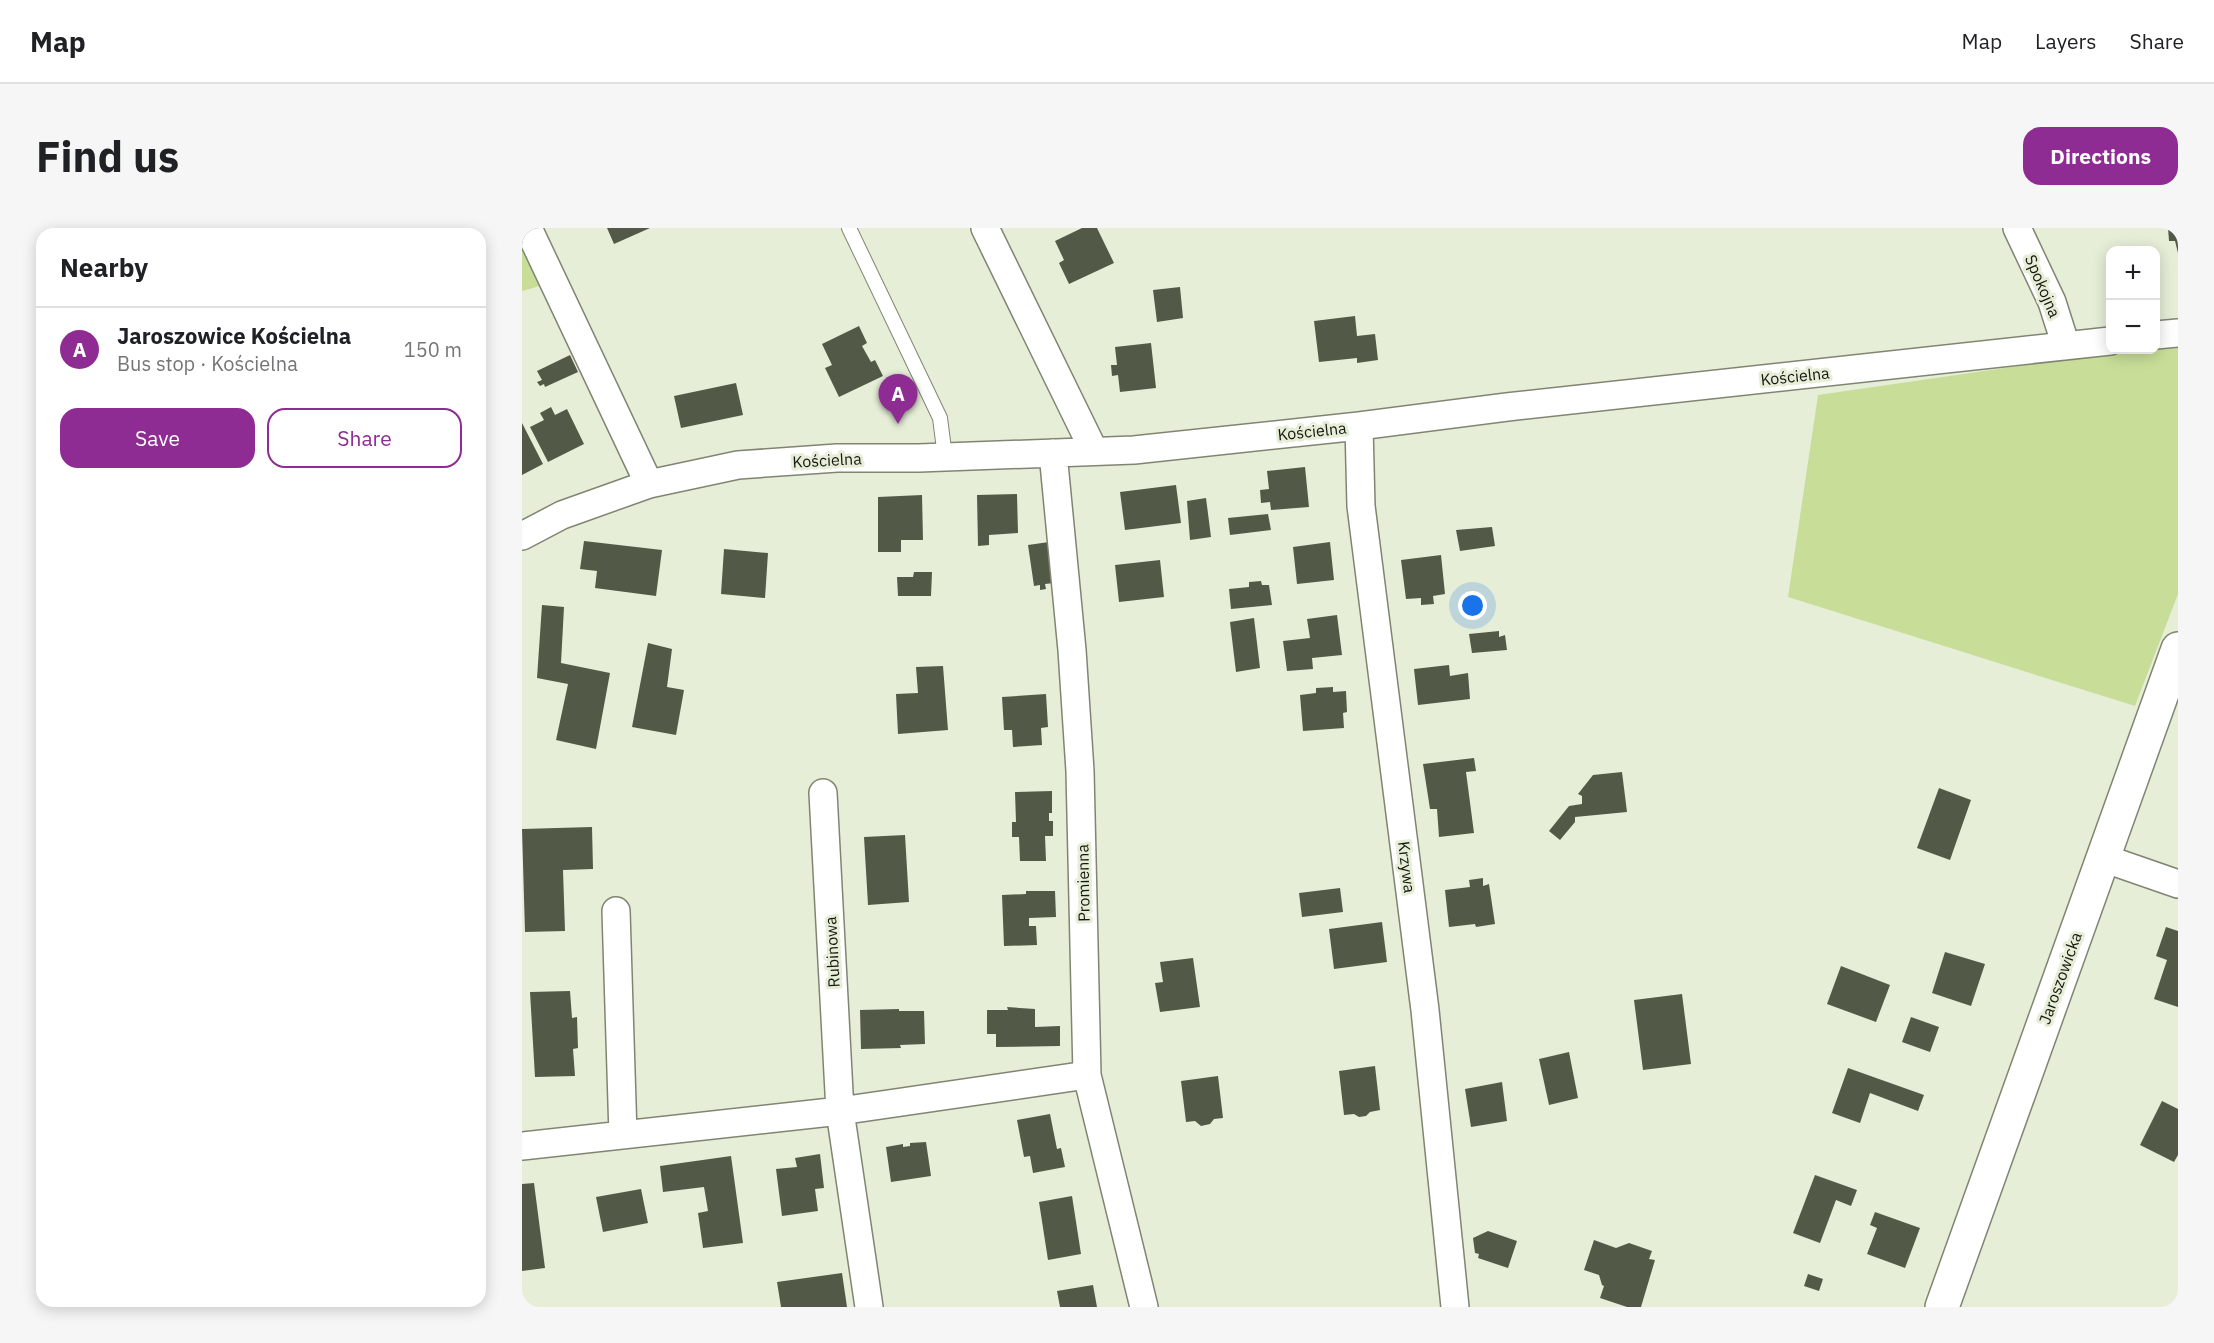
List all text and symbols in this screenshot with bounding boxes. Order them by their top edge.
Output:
text: Map [30,23,86,60]
text: Map [1962,27,2002,55]
text: Layers [2035,27,2097,55]
text: Share [2130,27,2184,55]
button: Directions [2023,127,2178,185]
text: Find us [36,129,179,184]
map controls [2106,246,2160,354]
button: + [2106,246,2160,300]
text: Nearby [60,250,148,284]
street label: Spokojna [2021,252,2065,321]
button: − [2106,300,2160,354]
text: Jaroszowice Kościelna [117,321,351,350]
text: A [73,336,86,363]
text: 150 m [404,336,462,363]
text: Bus stop · Kościelna [117,350,298,377]
street label: Kościelna [1759,362,1831,390]
pin: A [878,374,917,424]
button: Save [60,408,255,468]
button: Share [267,408,462,468]
street label: Kościelna [1276,417,1348,445]
street label: Kościelna [792,448,863,472]
your location [1458,591,1487,620]
street label: Krzywa [1394,840,1420,894]
street label: Promienna [1072,843,1094,922]
street label: Rubinowa [820,915,844,988]
street label: Jaroszowicka [2034,929,2086,1027]

